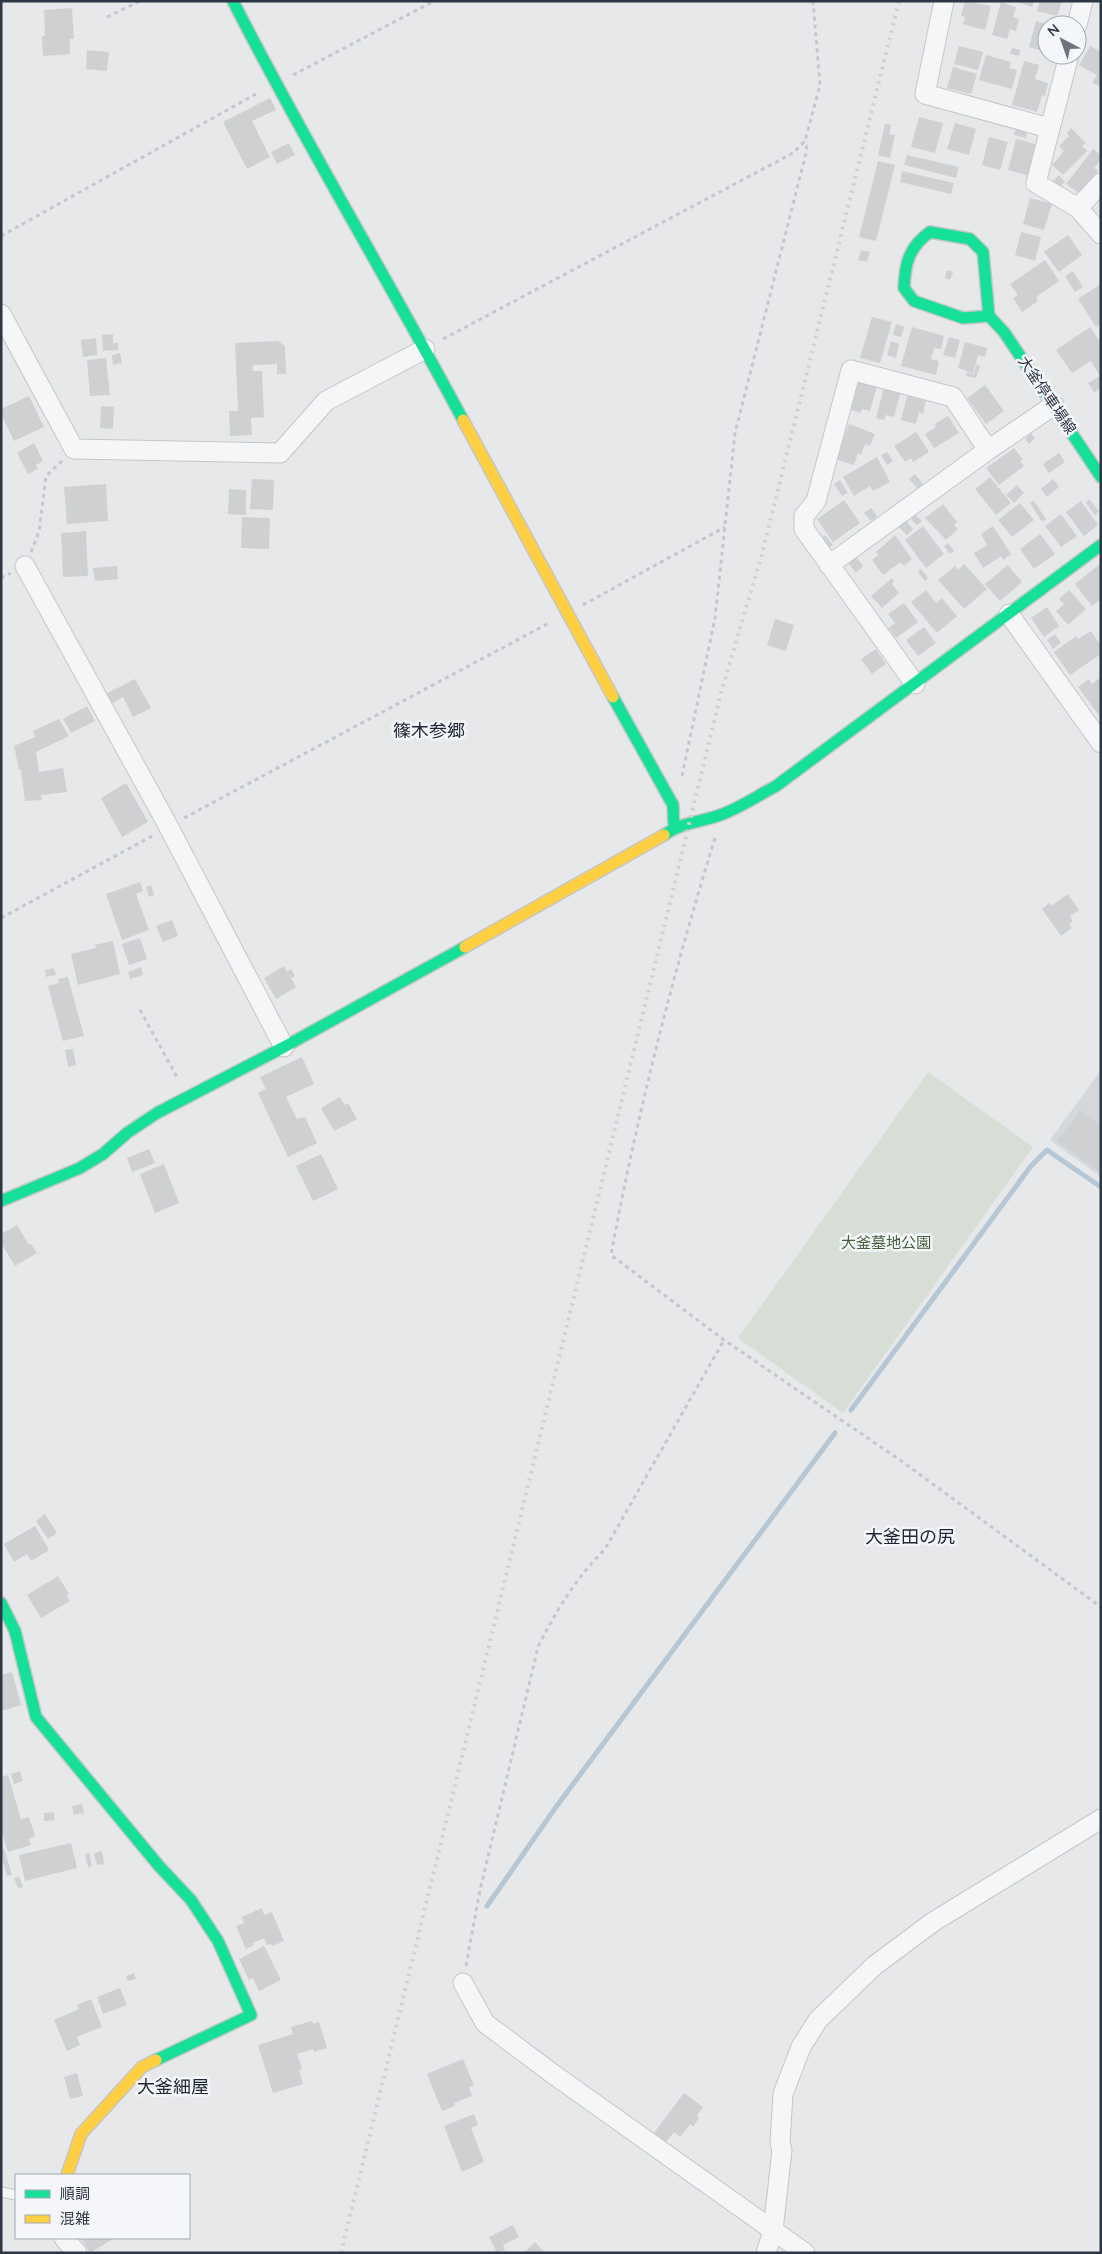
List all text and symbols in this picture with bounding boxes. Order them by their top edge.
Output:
north arrow [1037,15,1087,65]
text: N [1044,20,1063,40]
street label: 大釜停車場線 [1014,352,1080,437]
district label: 篠木参郷 [393,719,465,742]
park label: 大釜墓地公園 [841,1233,931,1252]
district label: 大釜田の尻 [865,1525,955,1548]
district label: 大釜細屋 [137,2075,209,2098]
legend [15,2174,190,2239]
text: 順調 [60,2184,90,2203]
text: 混雑 [60,2209,90,2228]

